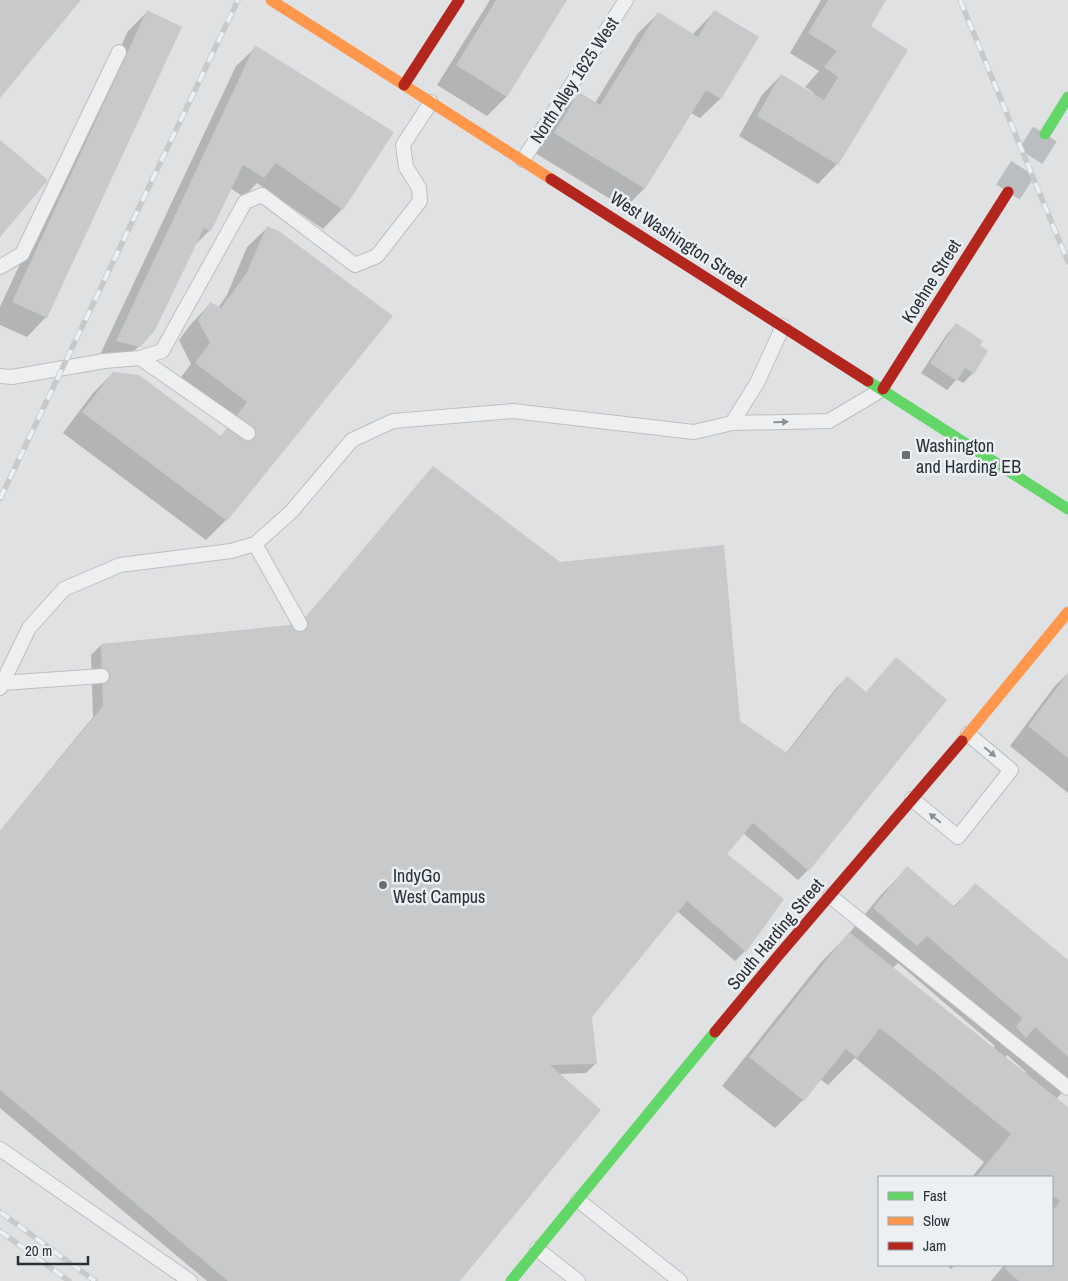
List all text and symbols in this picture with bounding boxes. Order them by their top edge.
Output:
street label: North Alley 1625 West [524,12,624,148]
street label: West Washington Street [605,185,753,293]
street label: Koehne Street [895,234,967,328]
one-way arrow [773,418,789,426]
place label: Washington and Harding EB [916,433,1021,479]
marker: Washington and Harding EB [900,449,912,461]
one-way arrow [983,746,996,757]
one-way arrow [929,812,942,823]
place label: IndyGo West Campus [393,863,485,909]
street label: South Harding Street [721,873,829,995]
marker: IndyGo West Campus [377,879,389,891]
legend [878,1176,1053,1266]
text: Fast [923,1185,947,1206]
text: Slow [923,1210,950,1231]
scale bar [18,1234,88,1266]
text: Jam [923,1235,946,1256]
text: 20 m [25,1240,52,1261]

